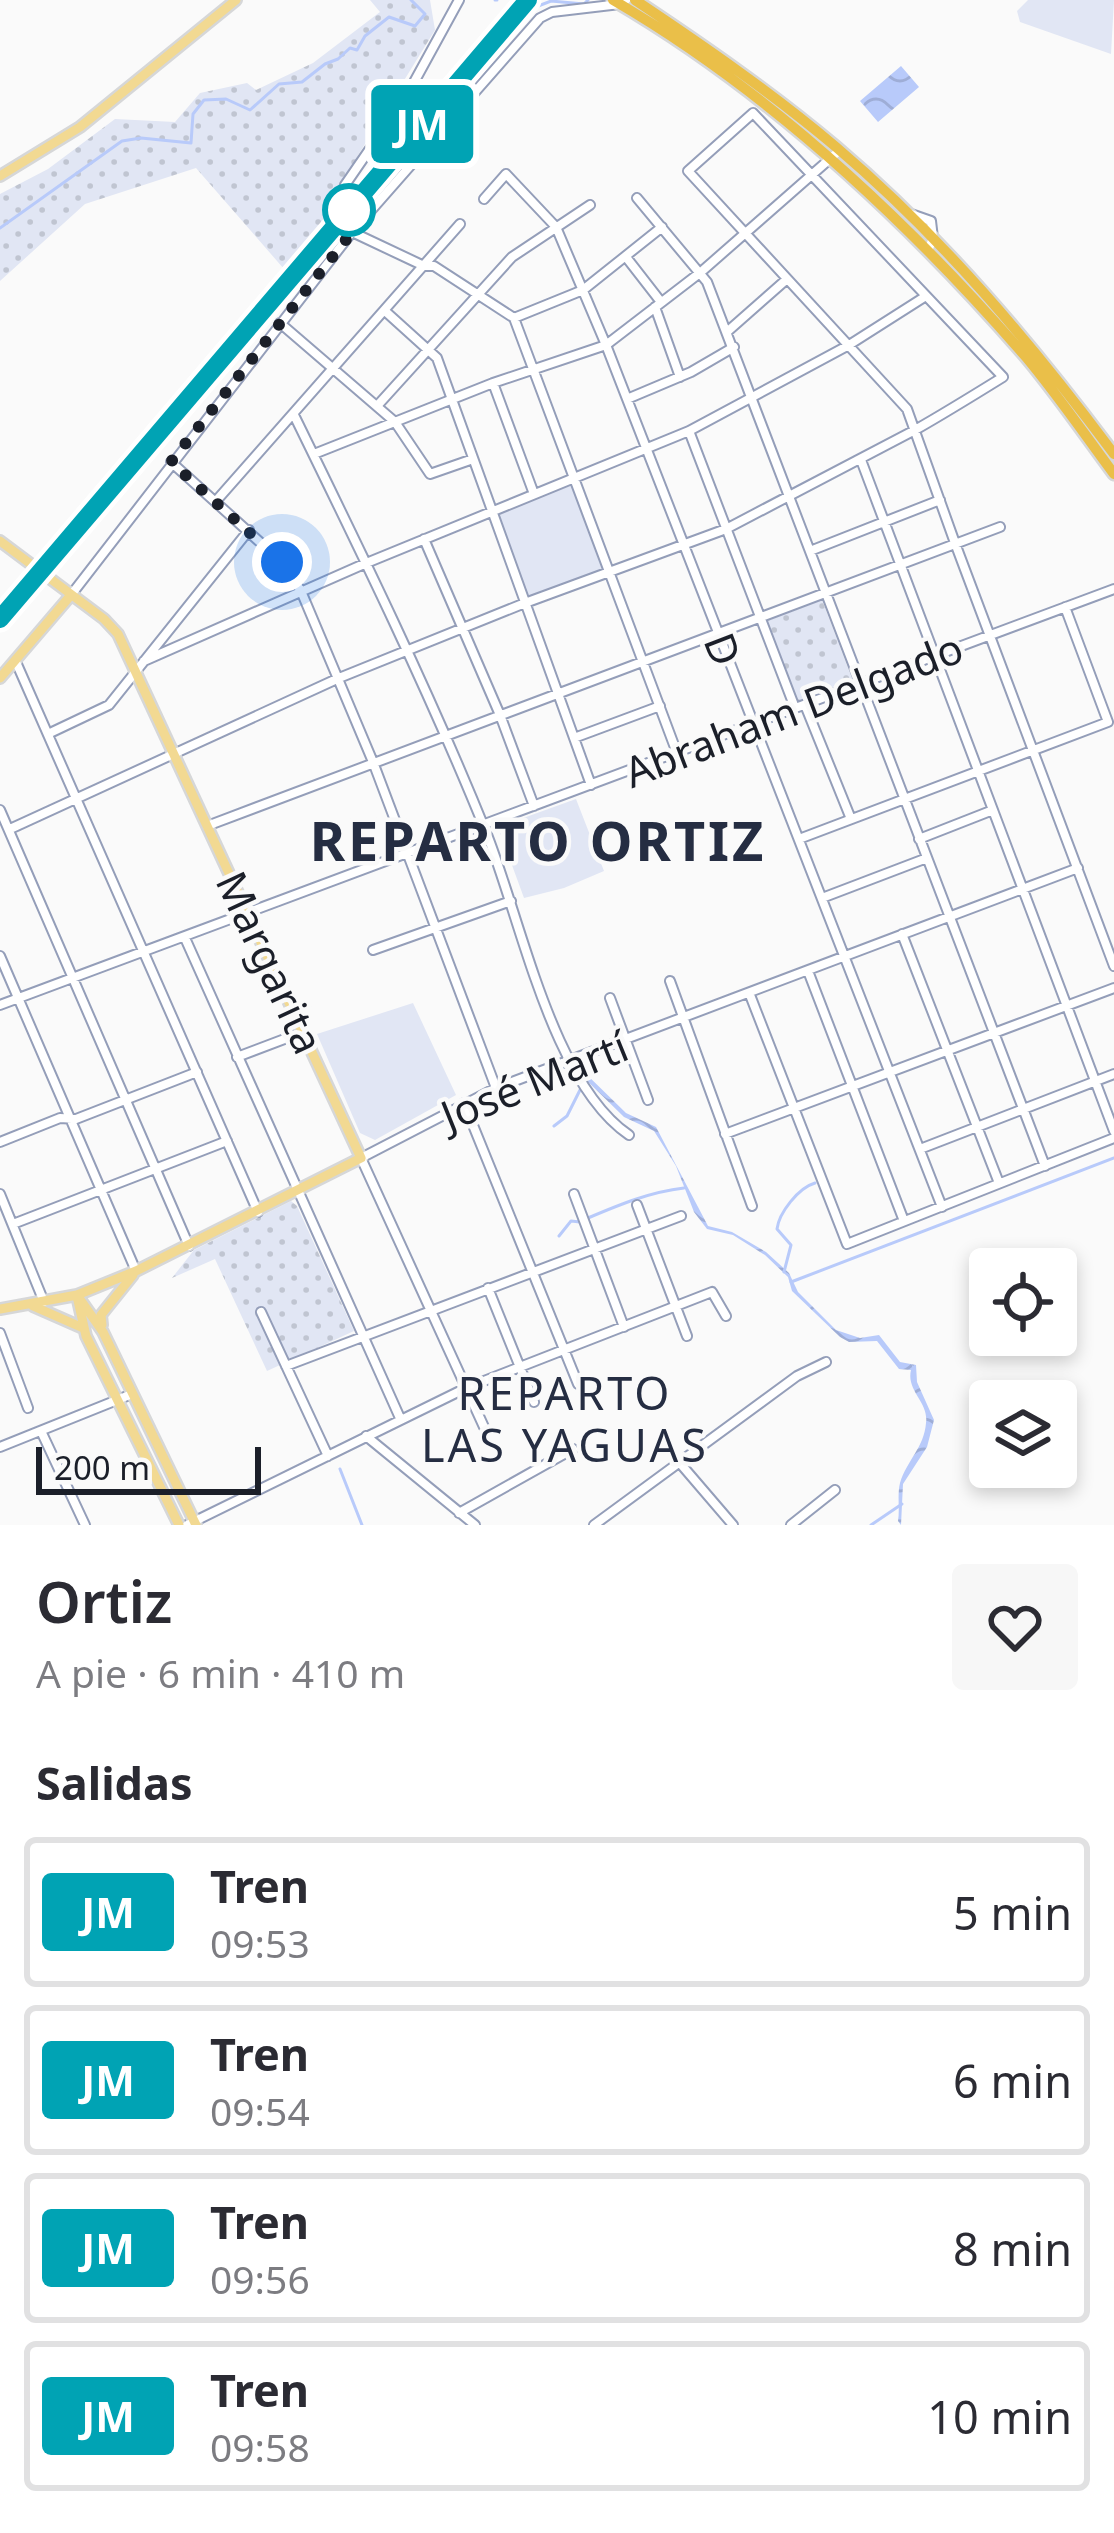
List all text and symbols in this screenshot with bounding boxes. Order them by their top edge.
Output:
line badge: JM [368,85,476,163]
text: JM [395,95,449,152]
unlabelled marker [324,185,374,235]
your location [252,532,312,592]
street label: Abraham Delgado [616,618,970,800]
street label: D [692,624,756,674]
district label: REPARTO ORTIZ [310,803,766,877]
street label: Margarita [204,862,338,1062]
street label: José Martí [428,1016,637,1145]
map controls [969,1248,1077,1488]
button: locate [969,1248,1077,1356]
district label: REPARTO LAS YAGUAS [421,1362,709,1475]
button: layers [969,1380,1077,1488]
scale bar [36,1441,261,1494]
text: 200 m [54,1445,150,1490]
text: Ortiz [36,1562,172,1640]
button: heart [952,1564,1078,1690]
text: A pie · 6 min · 410 m [36,1646,405,1699]
text: Salidas [36,1752,193,1813]
text: Tren [210,1855,309,1916]
text: 5 min [953,1882,1072,1943]
text: JM [81,1883,135,1940]
text: 09:53 [210,1916,310,1969]
text: Tren [210,2023,309,2084]
text: 6 min [953,2050,1072,2111]
text: JM [81,2051,135,2108]
text: 09:54 [210,2084,310,2137]
text: Tren [210,2191,309,2252]
text: 8 min [953,2218,1072,2279]
text: JM [81,2219,135,2276]
text: 09:56 [210,2252,310,2305]
text: Tren [210,2359,309,2420]
text: 10 min [927,2386,1072,2447]
text: JM [81,2387,135,2444]
text: 09:58 [210,2420,310,2473]

